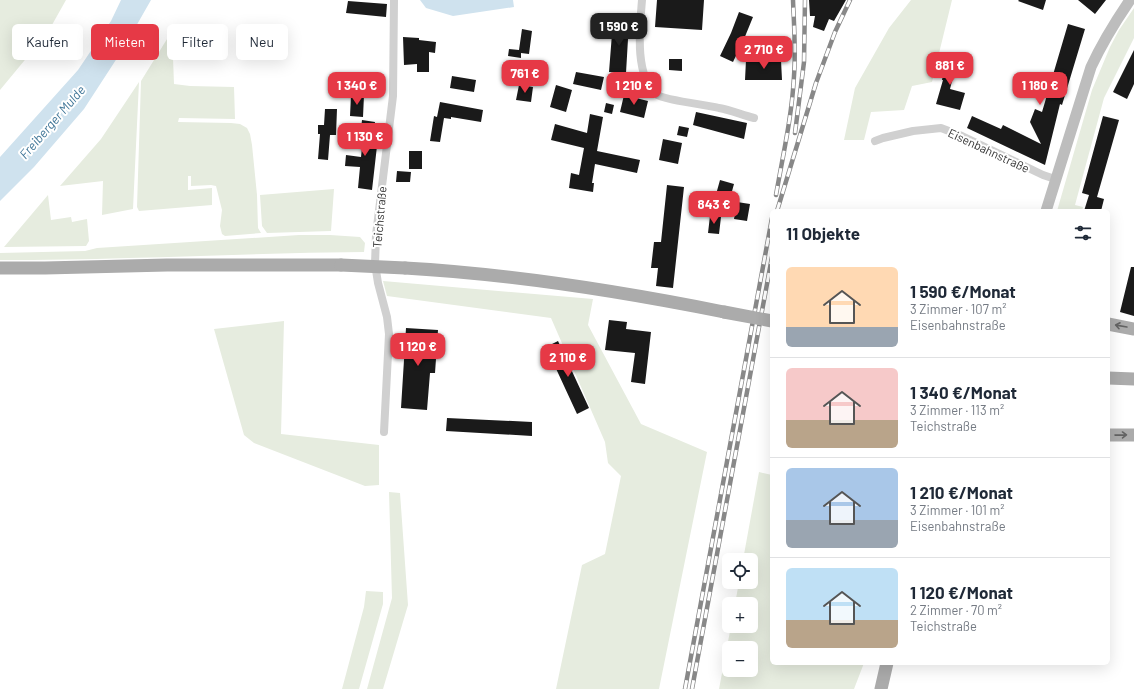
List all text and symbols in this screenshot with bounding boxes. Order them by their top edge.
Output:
pin: 1 590 € [582,13,656,47]
text: 1 590 € [599,18,639,34]
chip: Kaufen [12,24,83,60]
chip: Mieten [91,24,159,60]
chip: Filter [167,24,228,60]
chip: Neu [236,24,288,60]
pin: 2 710 € [727,36,801,70]
text: 2 710 € [744,41,784,57]
pin: 881 € [922,52,978,86]
text: 881 € [935,57,965,73]
pin: 761 € [497,60,553,94]
text: 761 € [511,65,539,81]
pin: 1 340 € [320,72,394,106]
pin: 1 210 € [597,72,671,106]
pin: 1 180 € [1003,72,1077,106]
text: 1 340 € [337,77,377,93]
text: 1 210 € [615,77,653,93]
text: 1 180 € [1021,77,1059,93]
water label: Freiberger Mulde [16,82,88,162]
pin: 1 130 € [328,123,402,157]
street label: Eisenbahnstraße [946,125,1032,175]
text: 1 130 € [346,128,384,144]
street label: Teichstraße [369,186,389,248]
pin: 843 € [686,191,742,225]
text: 843 € [698,196,730,212]
icon: filters [1072,222,1094,244]
text: 11 Objekte [786,223,860,243]
text: 1 590 €/Monat [910,281,1016,301]
icon: home [818,283,866,331]
text: 3 Zimmer · 107 m² [910,301,1006,317]
text: Eisenbahnstraße [910,317,1006,333]
one-way arrow [1115,322,1128,330]
pin: 1 120 € [381,333,455,367]
text: 1 120 € [399,338,437,354]
pin: 2 110 € [531,344,605,378]
text: 2 110 € [549,349,587,365]
text: 1 340 €/Monat [910,382,1017,402]
icon: home [818,384,866,432]
text: 3 Zimmer · 113 m² [910,402,1004,418]
text: Teichstraße [910,418,977,434]
one-way arrow [1114,431,1127,439]
text: 1 210 €/Monat [910,482,1013,502]
icon: home [818,484,866,532]
text: 3 Zimmer · 101 m² [910,502,1004,518]
text: Eisenbahnstraße [910,518,1006,534]
map controls [722,553,758,677]
button: locate [722,553,758,589]
text: 1 120 €/Monat [910,582,1013,602]
icon: home [818,584,866,632]
button: + [722,597,758,633]
text: 2 Zimmer · 70 m² [910,602,1002,618]
text: Teichstraße [910,618,977,634]
button: − [722,641,758,677]

